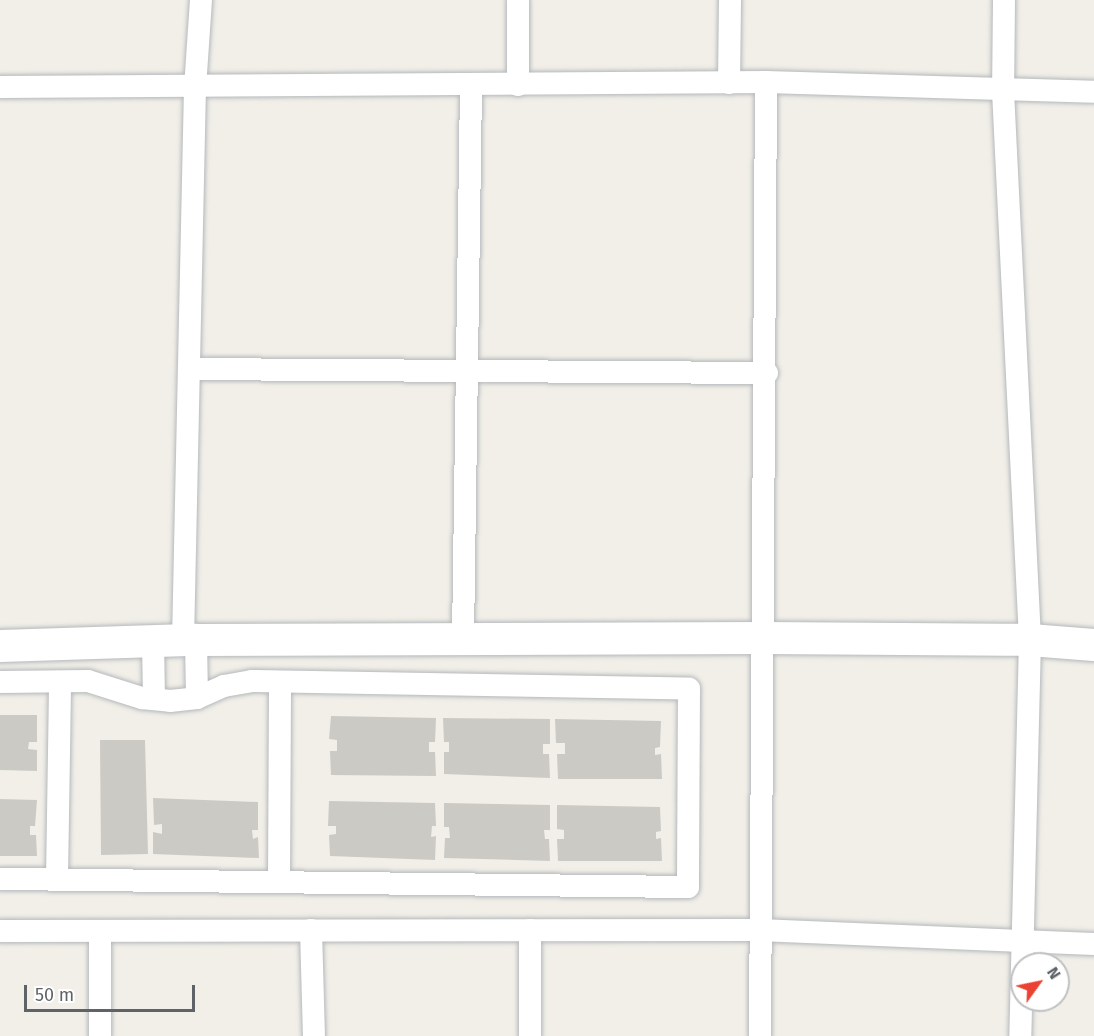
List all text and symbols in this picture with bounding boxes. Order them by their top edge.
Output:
north arrow [1010,952,1070,1012]
text: N [1043,963,1065,983]
scale bar [27,973,198,1011]
text: 50 m [35,984,74,1006]

